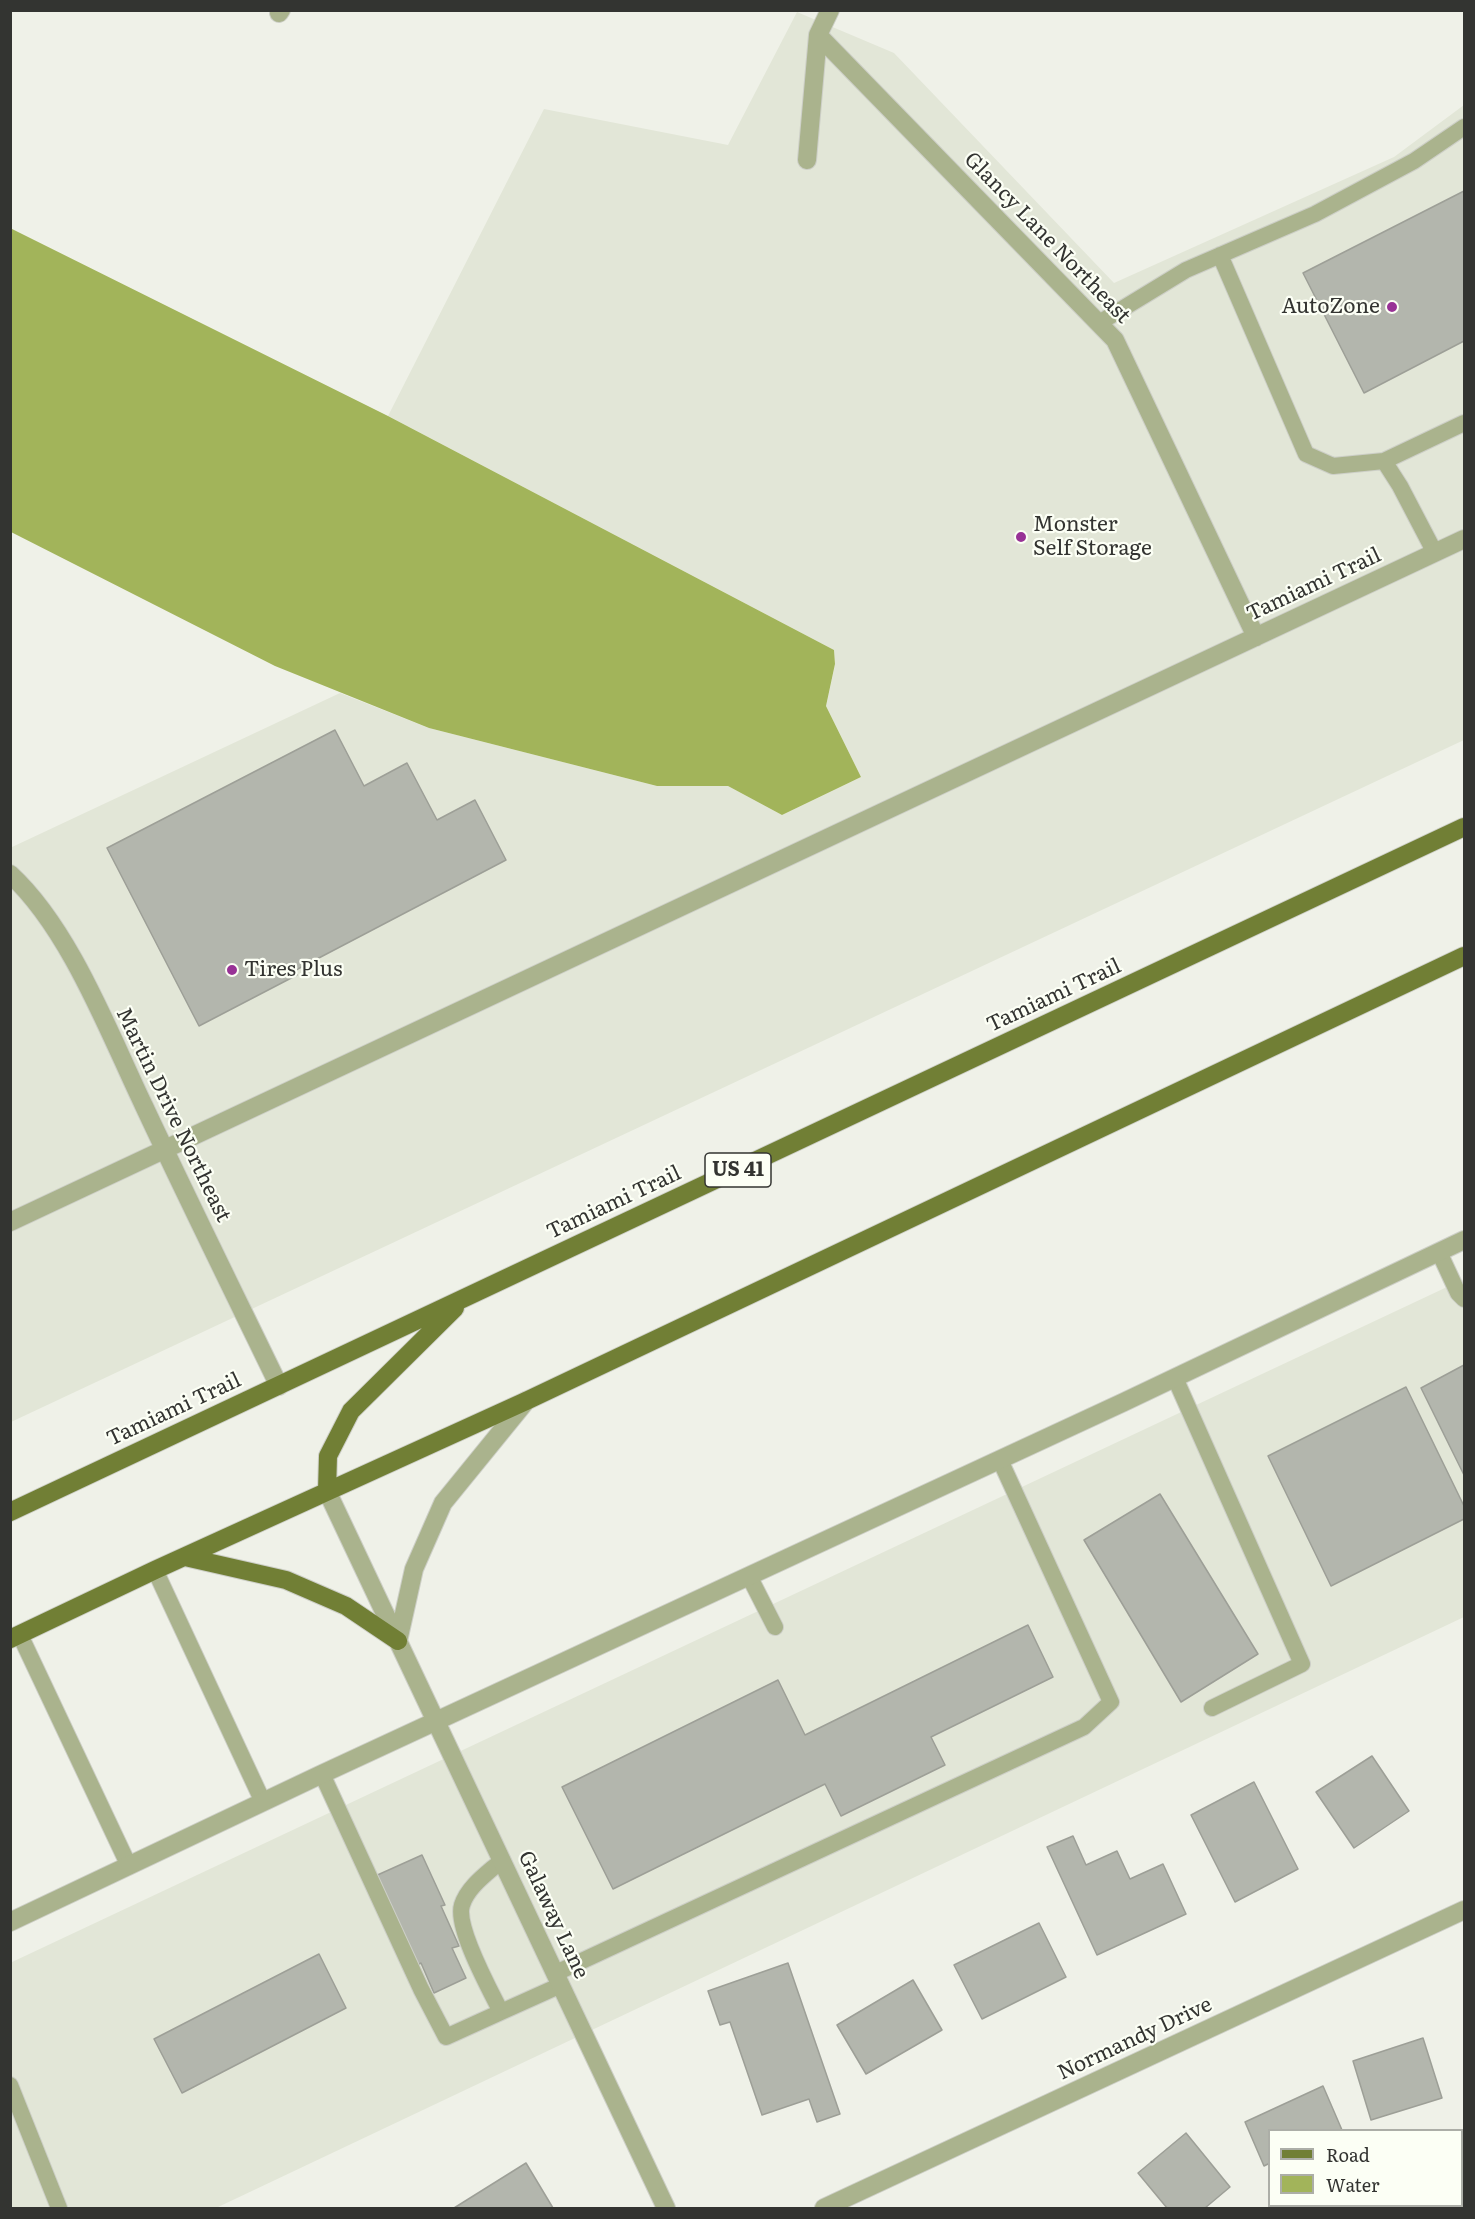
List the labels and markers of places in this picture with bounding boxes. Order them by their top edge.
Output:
place label: AutoZone [1281,294,1380,320]
marker: AutoZone [1385,300,1399,314]
place label: Monster Self Storage [1033,512,1152,562]
marker: Monster Self Storage [1014,530,1028,544]
place label: Tires Plus [244,957,342,983]
marker: Tires Plus [225,963,239,977]

